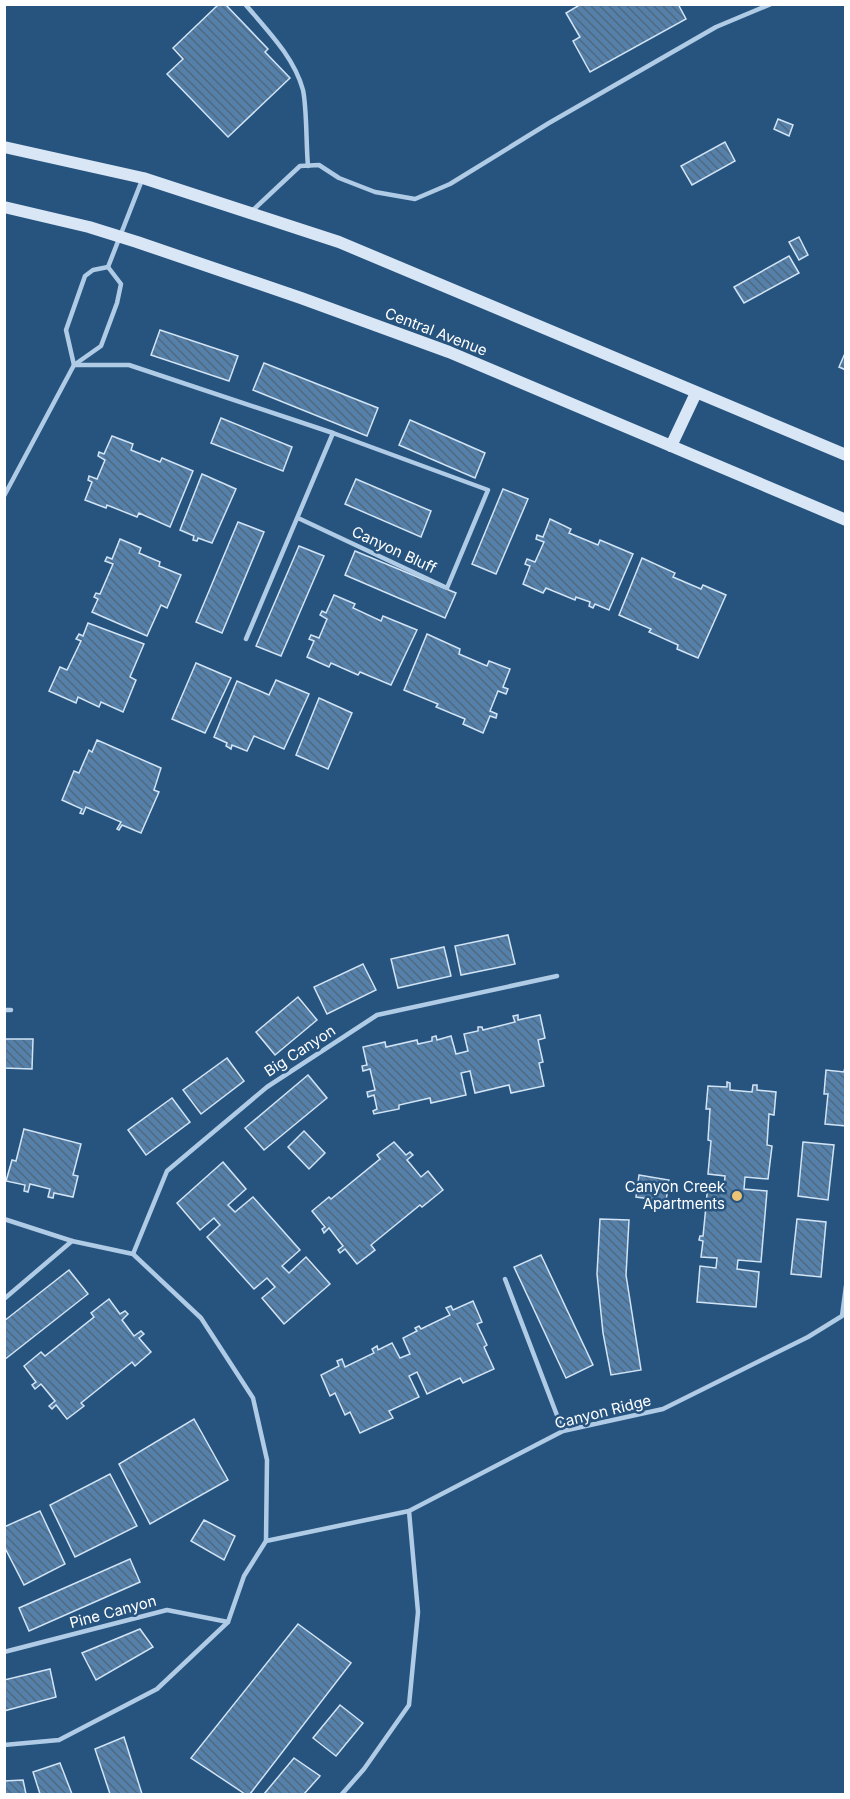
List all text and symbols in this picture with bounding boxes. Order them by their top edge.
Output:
street label: Central Avenue [382,303,490,360]
street label: Canyon Bluff [349,522,440,578]
street label: Big Canyon [261,1021,339,1081]
place label: Canyon Creek Apartments [625,1177,726,1213]
marker: Canyon Creek Apartments [730,1189,744,1203]
street label: Canyon Ridge [553,1390,653,1433]
street label: Pine Canyon [67,1591,158,1632]

